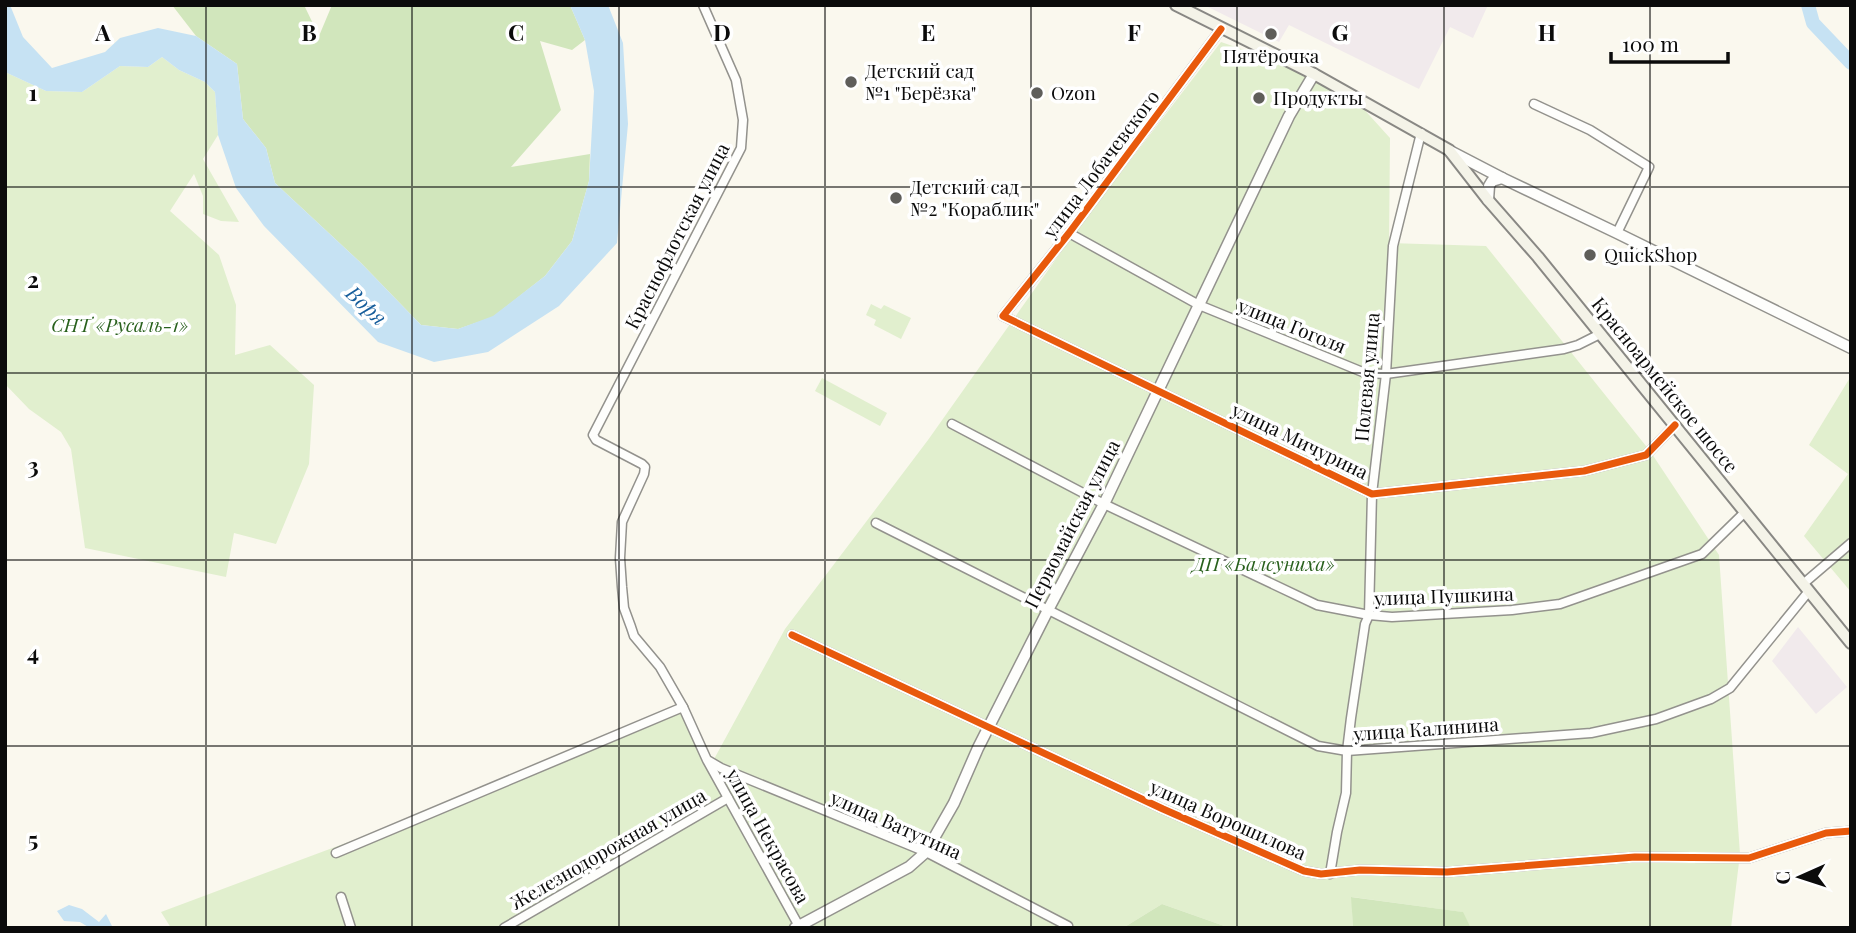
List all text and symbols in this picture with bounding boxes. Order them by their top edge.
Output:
text: A [94,16,111,47]
text: B [301,16,317,47]
text: C [508,16,524,47]
text: D [713,16,731,47]
text: E [921,16,935,47]
text: F [1127,16,1141,47]
text: G [1332,16,1349,47]
text: H [1538,16,1556,47]
scale bar [1611,21,1728,65]
marker: Пятёрочка [1263,26,1279,42]
text: 100 m [1622,29,1679,57]
place label: Пятёрочка [1223,42,1320,68]
place label: Детский сад №1 "Берёзка" [865,57,976,105]
marker: Детский сад №1 "Берёзка" [843,74,859,90]
text: 1 [29,76,38,107]
place label: Ozon [1051,79,1097,105]
street label: улица Лобачевского [1035,84,1164,243]
place label: Продукты [1273,84,1363,110]
marker: Ozon [1029,85,1045,101]
marker: Продукты [1251,90,1267,106]
street label: Краснофлотская улица [618,137,735,333]
place label: Детский сад №2 "Кораблик" [910,173,1040,221]
marker: Детский сад №2 "Кораблик" [888,190,904,206]
place label: QuickShop [1604,241,1697,267]
marker: QuickShop [1582,247,1598,263]
text: 2 [27,263,39,294]
water label: Воря [340,278,394,331]
street label: улица Гоголя [1234,291,1350,359]
street label: Красноармейское шоссе [1587,291,1745,478]
park label: СНТ «Русаль-1» [51,311,189,337]
street label: Полевая улица [1347,311,1385,443]
street label: улица Мичурина [1227,395,1373,485]
street label: Первомайская улица [1017,434,1125,612]
text: 3 [27,449,39,480]
park label: ДП «Балсуниха» [1190,550,1335,576]
street label: улица Пушкина [1373,580,1515,610]
text: 4 [27,636,39,667]
street label: улица Калинина [1351,710,1500,746]
street label: улица Некрасова [721,763,817,908]
street label: улица Ворошилова [1145,773,1311,865]
street label: Железнодорожная улица [505,781,711,915]
street label: улица Ватутина [826,783,967,865]
text: 5 [28,823,38,854]
north arrow [1765,842,1835,912]
text: С [1769,871,1795,885]

